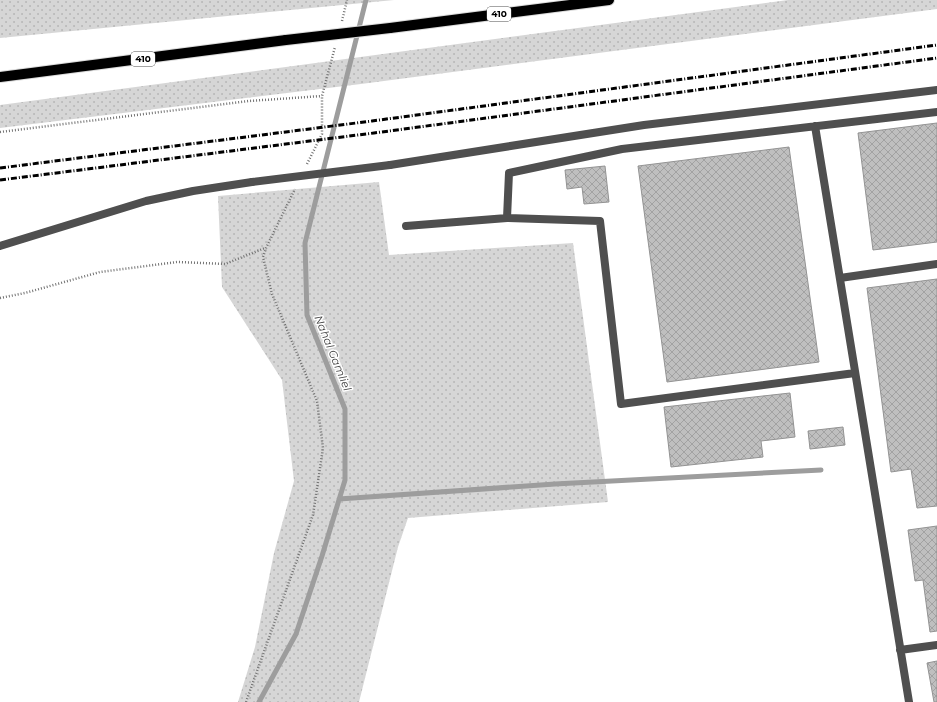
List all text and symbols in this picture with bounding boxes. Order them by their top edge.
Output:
road number: 410 [487,7,511,21]
road number: 410 [131,52,155,66]
water label: Nahal Gamliel [311,313,355,393]

